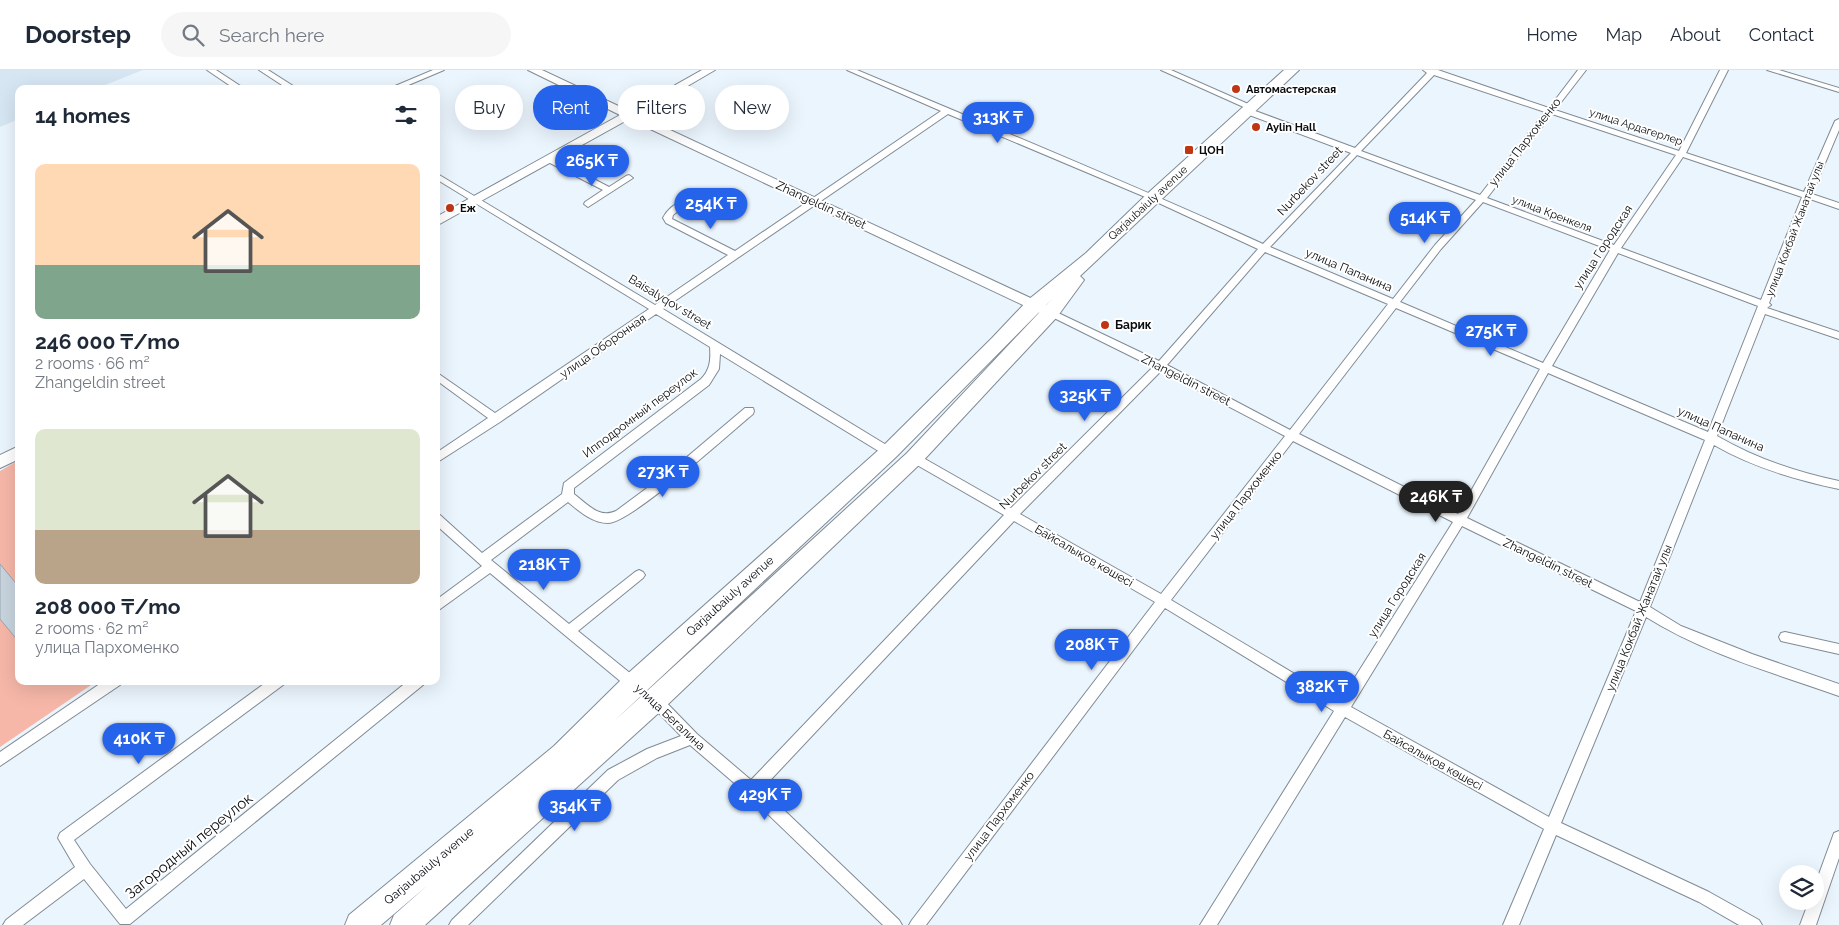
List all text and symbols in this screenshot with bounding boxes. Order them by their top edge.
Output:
search box [161,12,511,57]
text: Doorstep [25,20,131,49]
icon: search [179,21,207,49]
text: Search here [219,24,325,46]
text: Home [1526,24,1577,45]
text: Map [1605,24,1642,45]
text: About [1670,24,1721,45]
text: Contact [1749,24,1814,45]
marker: Автомастерская [1230,83,1242,95]
place label: Автомастерская [1246,83,1336,96]
chip: Buy [455,85,523,130]
chip: Rent [533,85,608,130]
chip: Filters [618,85,705,130]
chip: New [715,85,789,130]
street label: улица Пархоменко [1486,95,1564,189]
icon: filters [392,101,420,129]
pin: 313K ₸ [957,102,1039,144]
text: 14 homes [35,103,130,128]
street label: улица Ардагерлер [1588,106,1685,148]
text: 313K ₸ [973,108,1023,127]
marker: Aylin Hall [1250,121,1262,133]
place label: Aylin Hall [1266,121,1317,134]
pin: 265K ₸ [551,144,633,187]
marker: ЦОН [1183,144,1195,156]
place label: ЦОН [1199,144,1224,157]
street label: Nurbekov street [1275,144,1345,218]
text: 265K ₸ [566,151,618,170]
street label: улица Кокбай Жанатай улы [1763,160,1827,298]
street label: Qarjaubaiuly avenue [1106,163,1191,243]
street label: Zhangeldin street [774,178,868,232]
pin: 254K ₸ [670,188,752,230]
street label: улица Кренкеля [1510,193,1594,235]
text: 254K ₸ [685,194,737,213]
icon: home [183,196,273,286]
marker: Еж [444,202,456,214]
place label: Еж [460,202,477,215]
pin: 514K ₸ [1384,202,1466,244]
street label: улица Городская [1571,202,1635,292]
text: 514K ₸ [1400,208,1450,227]
street label: улица Папанина [1303,245,1395,295]
street label: Baisalyqov street [626,272,714,332]
street label: улица Оборонная [557,311,649,381]
pin: 275K ₸ [1450,314,1532,357]
place label: Барик [1115,318,1152,332]
marker: Барик [1099,319,1111,331]
text: 275K ₸ [1466,321,1516,340]
text: 246 000 ₸/mo [35,329,180,354]
street label: Zhangeldin street [1139,352,1233,408]
text: 2 rooms · 66 m² [35,354,150,373]
street label: Ипподромный переулок [580,365,700,461]
text: Zhangeldin street [35,373,165,392]
pin: 325K ₸ [1044,380,1126,422]
text: 325K ₸ [1059,386,1111,405]
street label: улица Папанина [1676,404,1766,454]
street label: Nurbekov street [997,440,1069,512]
street label: улица Пархоменко [1207,448,1285,542]
pin: 273K ₸ [622,456,704,498]
icon: home [183,461,273,551]
text: 273K ₸ [637,462,689,481]
pin: 246K ₸ [1395,480,1477,523]
text: 246K ₸ [1410,487,1462,506]
street label: Байсалықов көшесі [1032,522,1136,590]
street label: Zhangeldin street [1501,535,1595,591]
street label: улица Кокбай Жанатай улы [1603,543,1675,693]
pin: 218K ₸ [503,548,585,591]
street label: улица Городская [1365,550,1429,640]
street label: Qarjaubaiuly avenue [683,553,777,639]
text: 218K ₸ [519,555,569,574]
text: 208 000 ₸/mo [35,594,180,619]
text: 2 rooms · 62 m² [35,619,148,638]
pin: 208K ₸ [1051,628,1133,671]
text: 208K ₸ [1066,635,1118,654]
text: улица Пархоменко [35,638,179,657]
pin: 382K ₸ [1281,670,1363,713]
text: 382K ₸ [1296,677,1348,696]
street label: улица Бегалина [632,681,708,753]
pin: 410K ₸ [98,722,180,765]
street label: Байсалықов көшесі [1381,727,1485,793]
text: 410K ₸ [113,729,165,748]
street label: улица Пархоменко [961,769,1037,863]
pin: 429K ₸ [724,778,806,821]
text: 429K ₸ [739,785,791,804]
street label: Загородный переулок [122,789,256,903]
pin: 354K ₸ [534,790,616,832]
text: 354K ₸ [549,796,601,815]
street label: Qarjaubaiuly avenue [381,824,477,908]
map controls [1779,865,1824,910]
button: layers [1779,865,1824,910]

